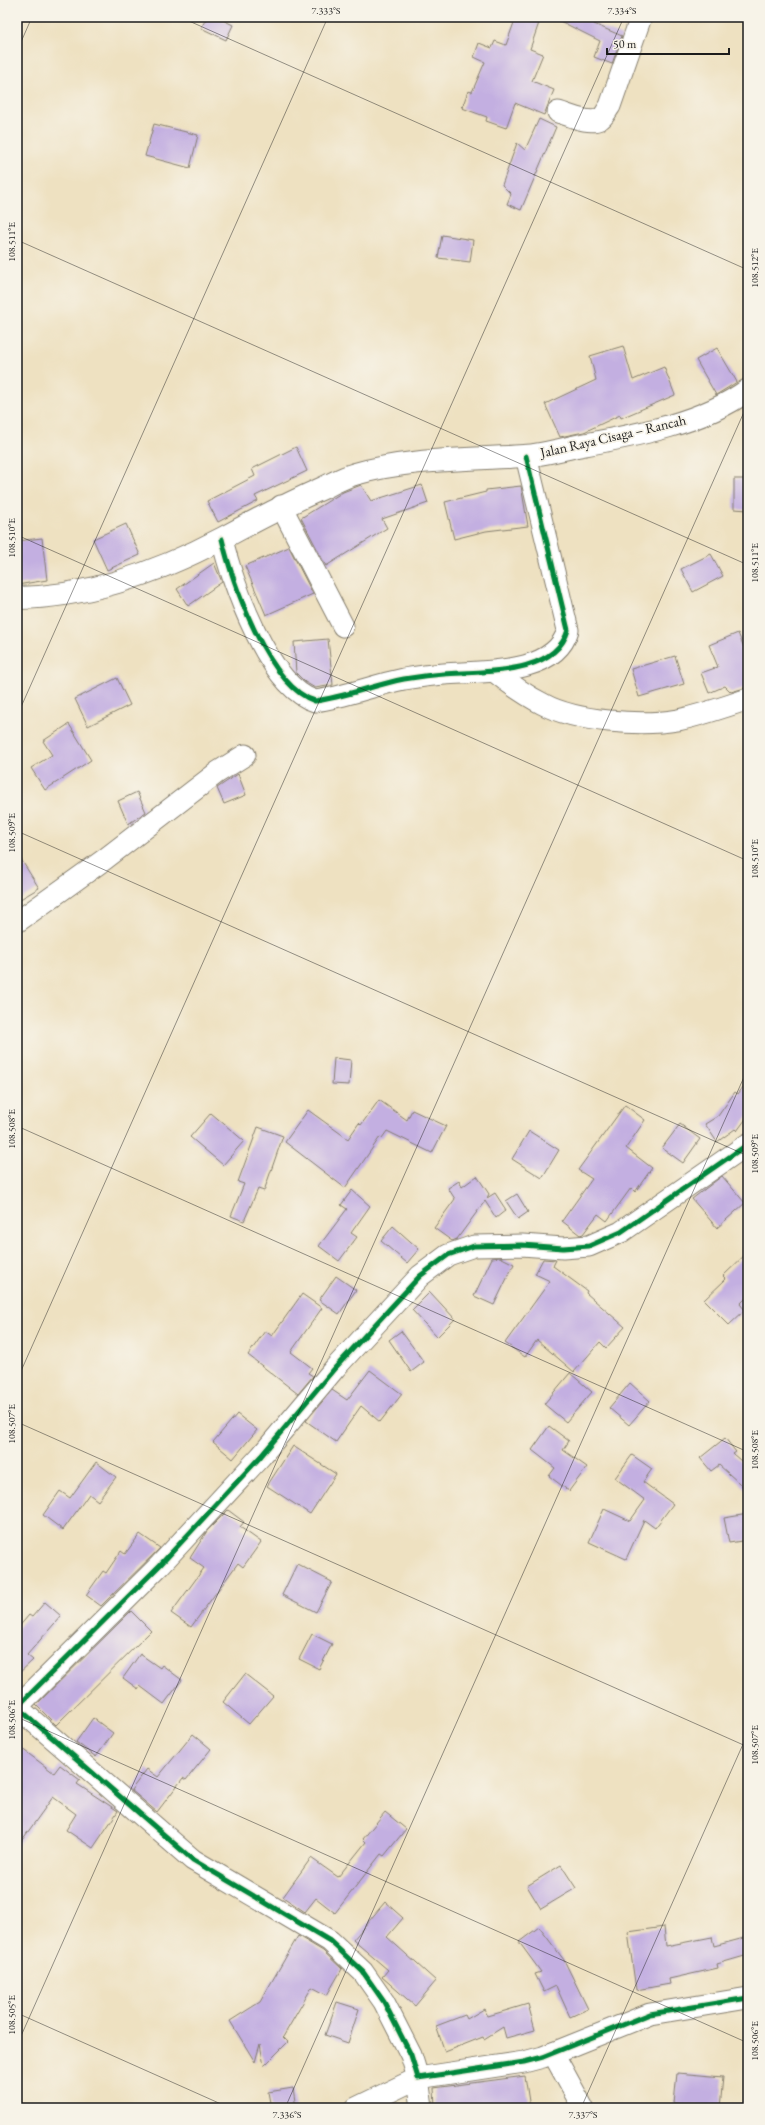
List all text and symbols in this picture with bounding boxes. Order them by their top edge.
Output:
text: 7.333°S [311,4,341,17]
text: 7.334°S [607,4,637,17]
scale bar [607,30,729,56]
text: 50 m [613,36,637,52]
text: 108.511°E [5,222,18,262]
text: 108.512°E [748,248,761,288]
street label: Jalan Raya Cisaga – Rancah [537,410,688,462]
text: 108.510°E [5,518,18,558]
text: 108.511°E [748,543,761,583]
text: 108.509°E [5,813,18,853]
text: 108.510°E [748,839,761,879]
text: 108.508°E [5,1109,18,1149]
text: 108.509°E [748,1134,761,1174]
text: 108.507°E [5,1404,18,1444]
text: 108.508°E [748,1430,761,1470]
text: 108.506°E [5,1700,18,1740]
text: 108.507°E [748,1725,761,1765]
text: 108.505°E [5,1995,18,2035]
text: 108.506°E [748,2021,761,2061]
text: 7.336°S [272,2108,302,2121]
text: 7.337°S [568,2108,598,2121]

